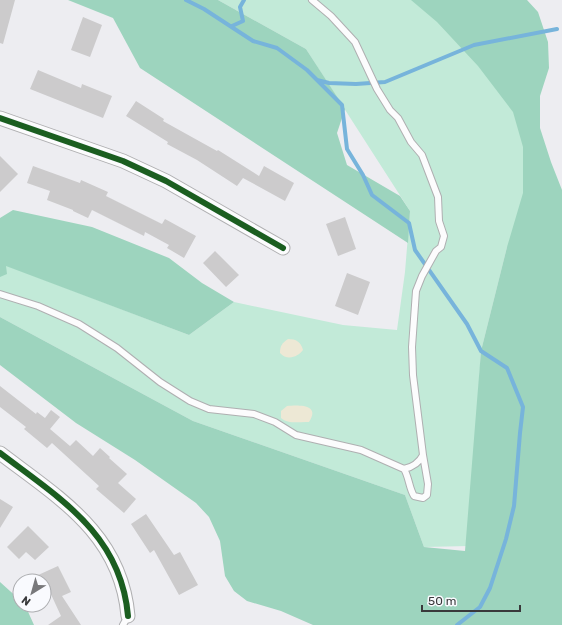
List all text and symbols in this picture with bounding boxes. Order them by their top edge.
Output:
north arrow [12,573,52,613]
scale bar [422,587,520,613]
text: N [19,593,33,608]
text: 50 m [428,594,456,608]

